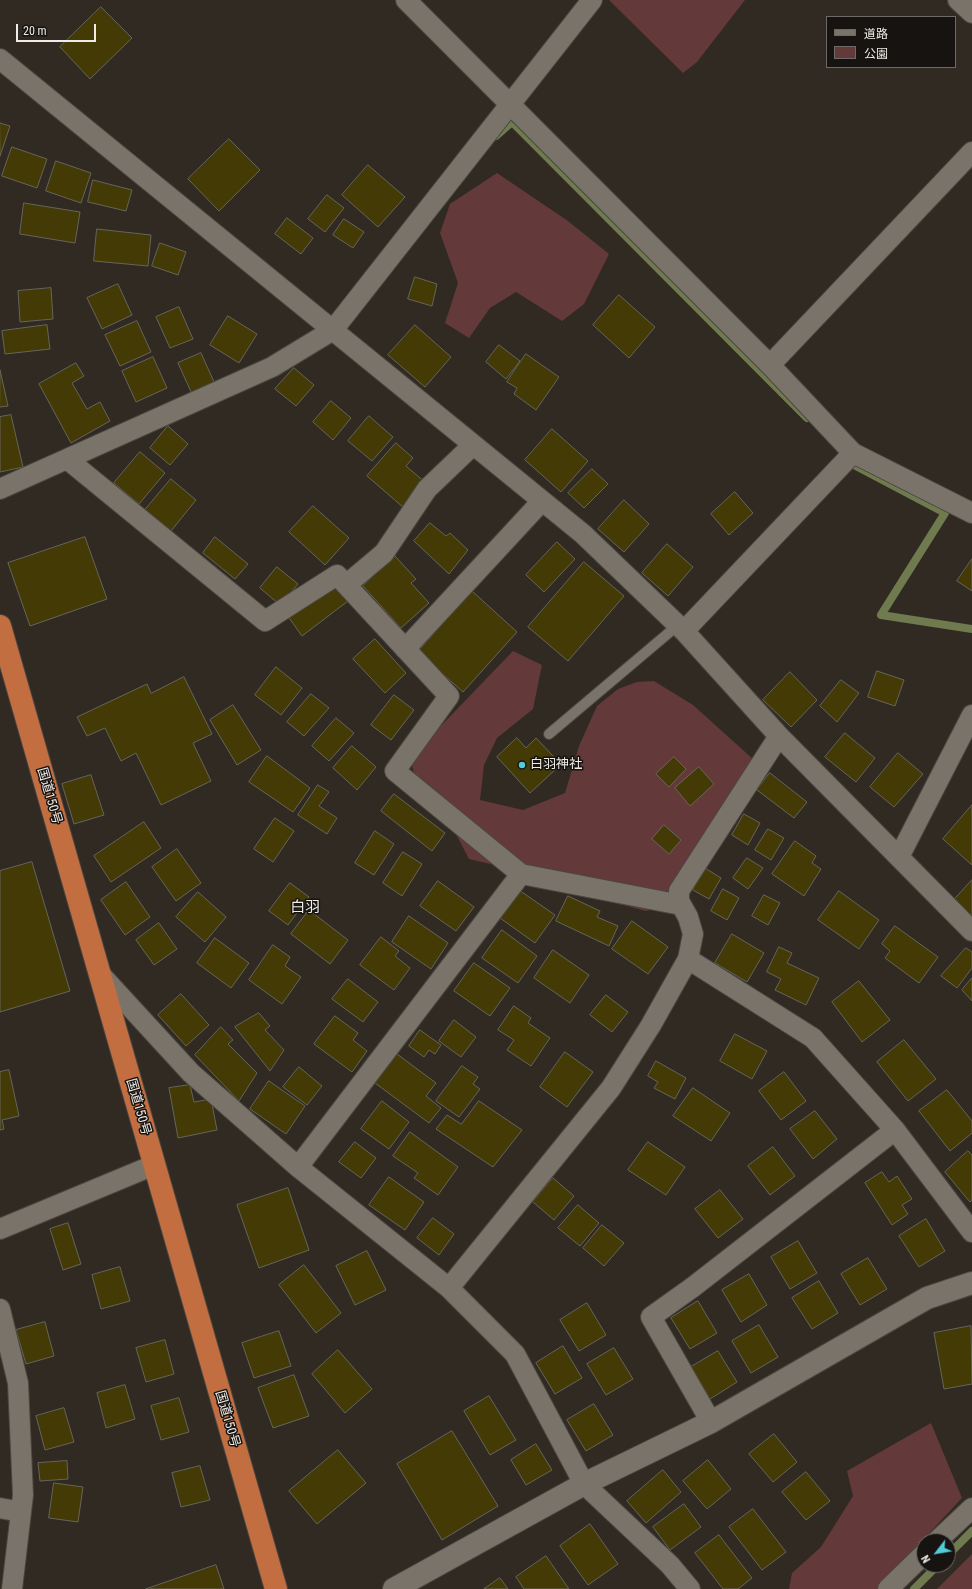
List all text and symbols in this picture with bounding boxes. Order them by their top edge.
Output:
scale bar [18,16,98,42]
legend [826,16,956,68]
text: 20 m [23,24,47,38]
text: 道路 [864,27,888,41]
text: 公園 [864,47,888,61]
place label: 白羽神社 [530,757,582,773]
marker: 白羽神社 [517,760,527,770]
street label: 国道150号 [33,766,65,826]
district label: 白羽 [290,899,320,917]
street label: 国道150号 [122,1077,154,1137]
street label: 国道150号 [211,1389,243,1449]
north arrow [916,1533,956,1573]
text: N [919,1553,933,1565]

